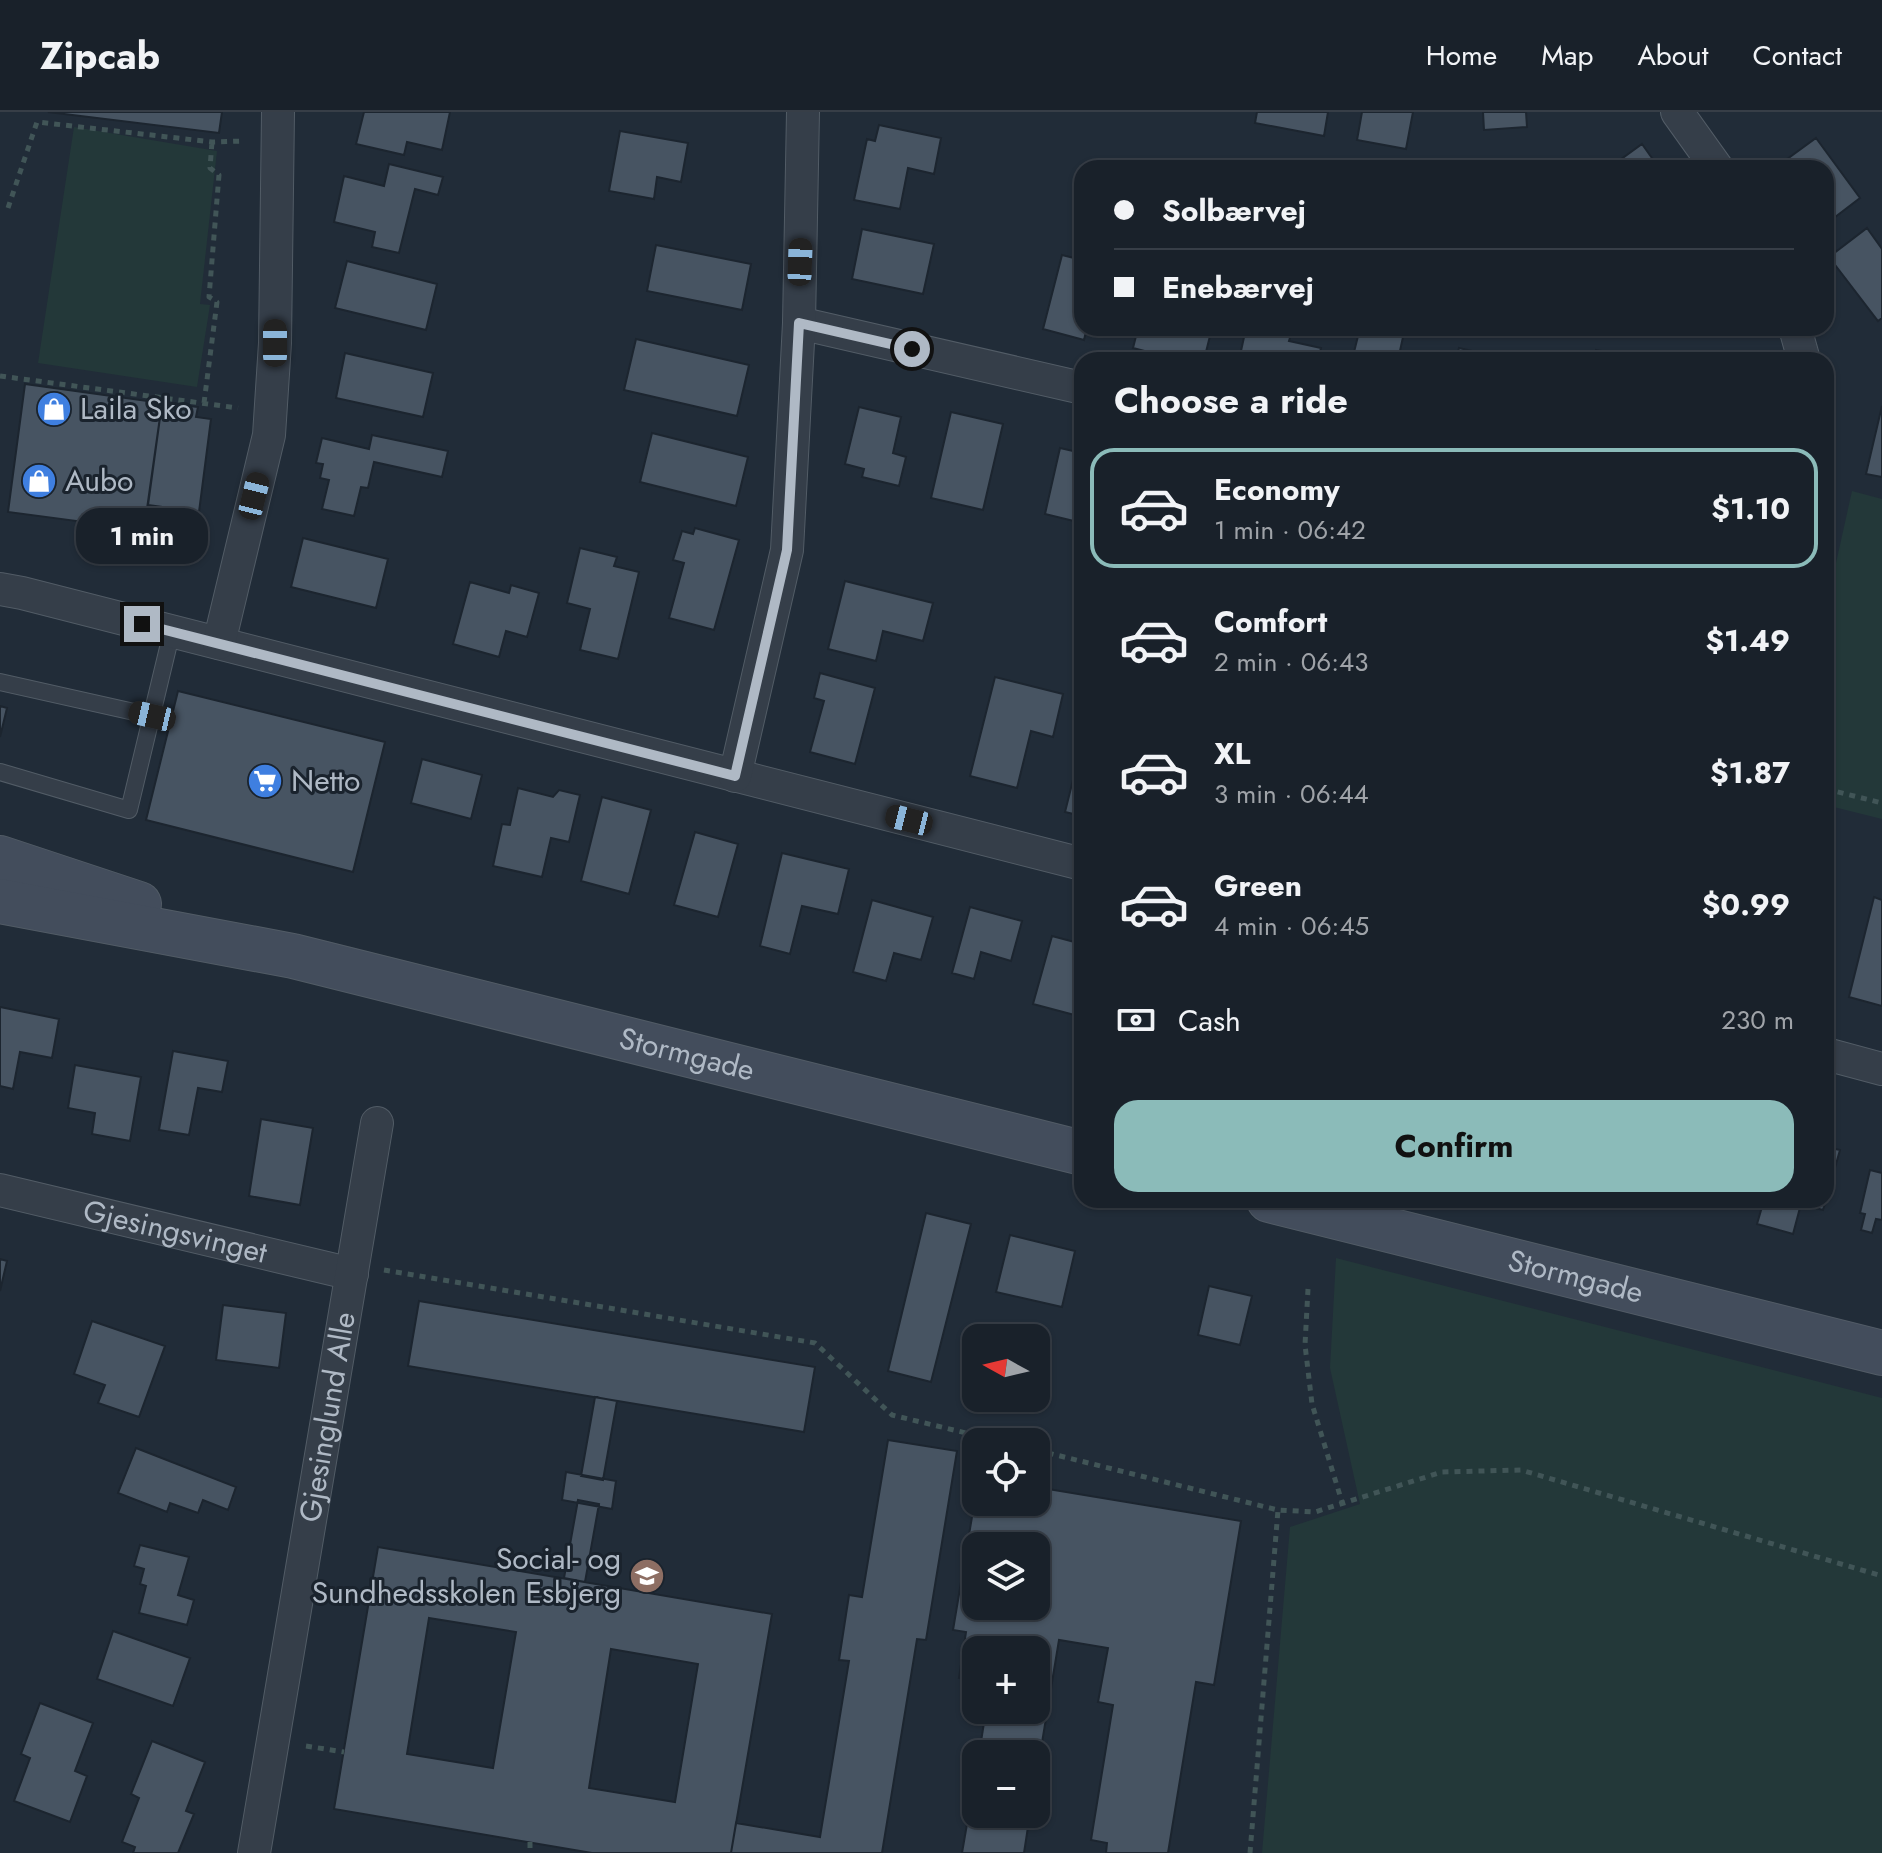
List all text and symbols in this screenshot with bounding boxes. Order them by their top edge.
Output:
text: Zipcab [40,28,160,83]
text: Home [1426,35,1497,76]
text: Map [1541,35,1593,76]
text: About [1637,35,1709,76]
text: Contact [1753,35,1842,76]
text: Solbærvej [1162,189,1306,232]
car [787,238,813,286]
text: Enebærvej [1162,266,1314,309]
car [263,319,287,367]
route start [894,331,930,367]
text: Choose a ride [1114,374,1348,426]
place label: Laila Sko [80,387,192,430]
shop icon: Laila Sko [35,390,73,428]
place label: Aubo [65,459,133,502]
shop icon: Aubo [20,462,58,500]
text: Economy [1214,468,1340,511]
car [237,470,271,522]
icon: car [1118,472,1190,544]
text: $1.10 [1711,487,1790,530]
callout: 1 min [76,508,208,564]
text: 1 min · 06:42 [1214,511,1366,549]
text: 1 min [110,517,174,555]
text: Comfort [1214,600,1327,643]
icon: car [1118,604,1190,676]
route end [124,606,160,642]
text: $1.49 [1705,619,1790,662]
text: 2 min · 06:43 [1214,643,1368,681]
car [126,699,178,733]
text: XL [1214,732,1250,775]
icon: car [1118,736,1190,808]
text: $1.87 [1710,751,1790,794]
place label: Netto [291,759,360,802]
supermarket icon: Netto [246,762,284,800]
text: 3 min · 06:44 [1214,775,1369,813]
car [883,803,935,837]
text: Green [1214,864,1302,907]
icon: car [1118,868,1190,940]
text: $0.99 [1702,883,1790,926]
text: 4 min · 06:45 [1214,907,1369,945]
icon: cash [1114,998,1158,1042]
text: Cash [1178,999,1241,1042]
text: 230 m [1721,1001,1794,1039]
street label: Stormgade [615,1016,759,1091]
button: Confirm [1114,1100,1794,1192]
street label: Gjesingsvinget [79,1189,272,1274]
street label: Stormgade [1504,1238,1648,1314]
street label: Gjesinglund Alle [288,1309,366,1525]
north arrow [962,1324,1050,1412]
map controls [962,1324,1050,1828]
button: locate [962,1428,1050,1516]
button: layers [962,1532,1050,1620]
place label: Social- og Sundhedsskolen Esbjerg [312,1537,621,1614]
school or university icon: Social- og Sundhedsskolen Esbjerg [628,1557,666,1595]
button: + [962,1636,1050,1724]
button: − [962,1740,1050,1828]

